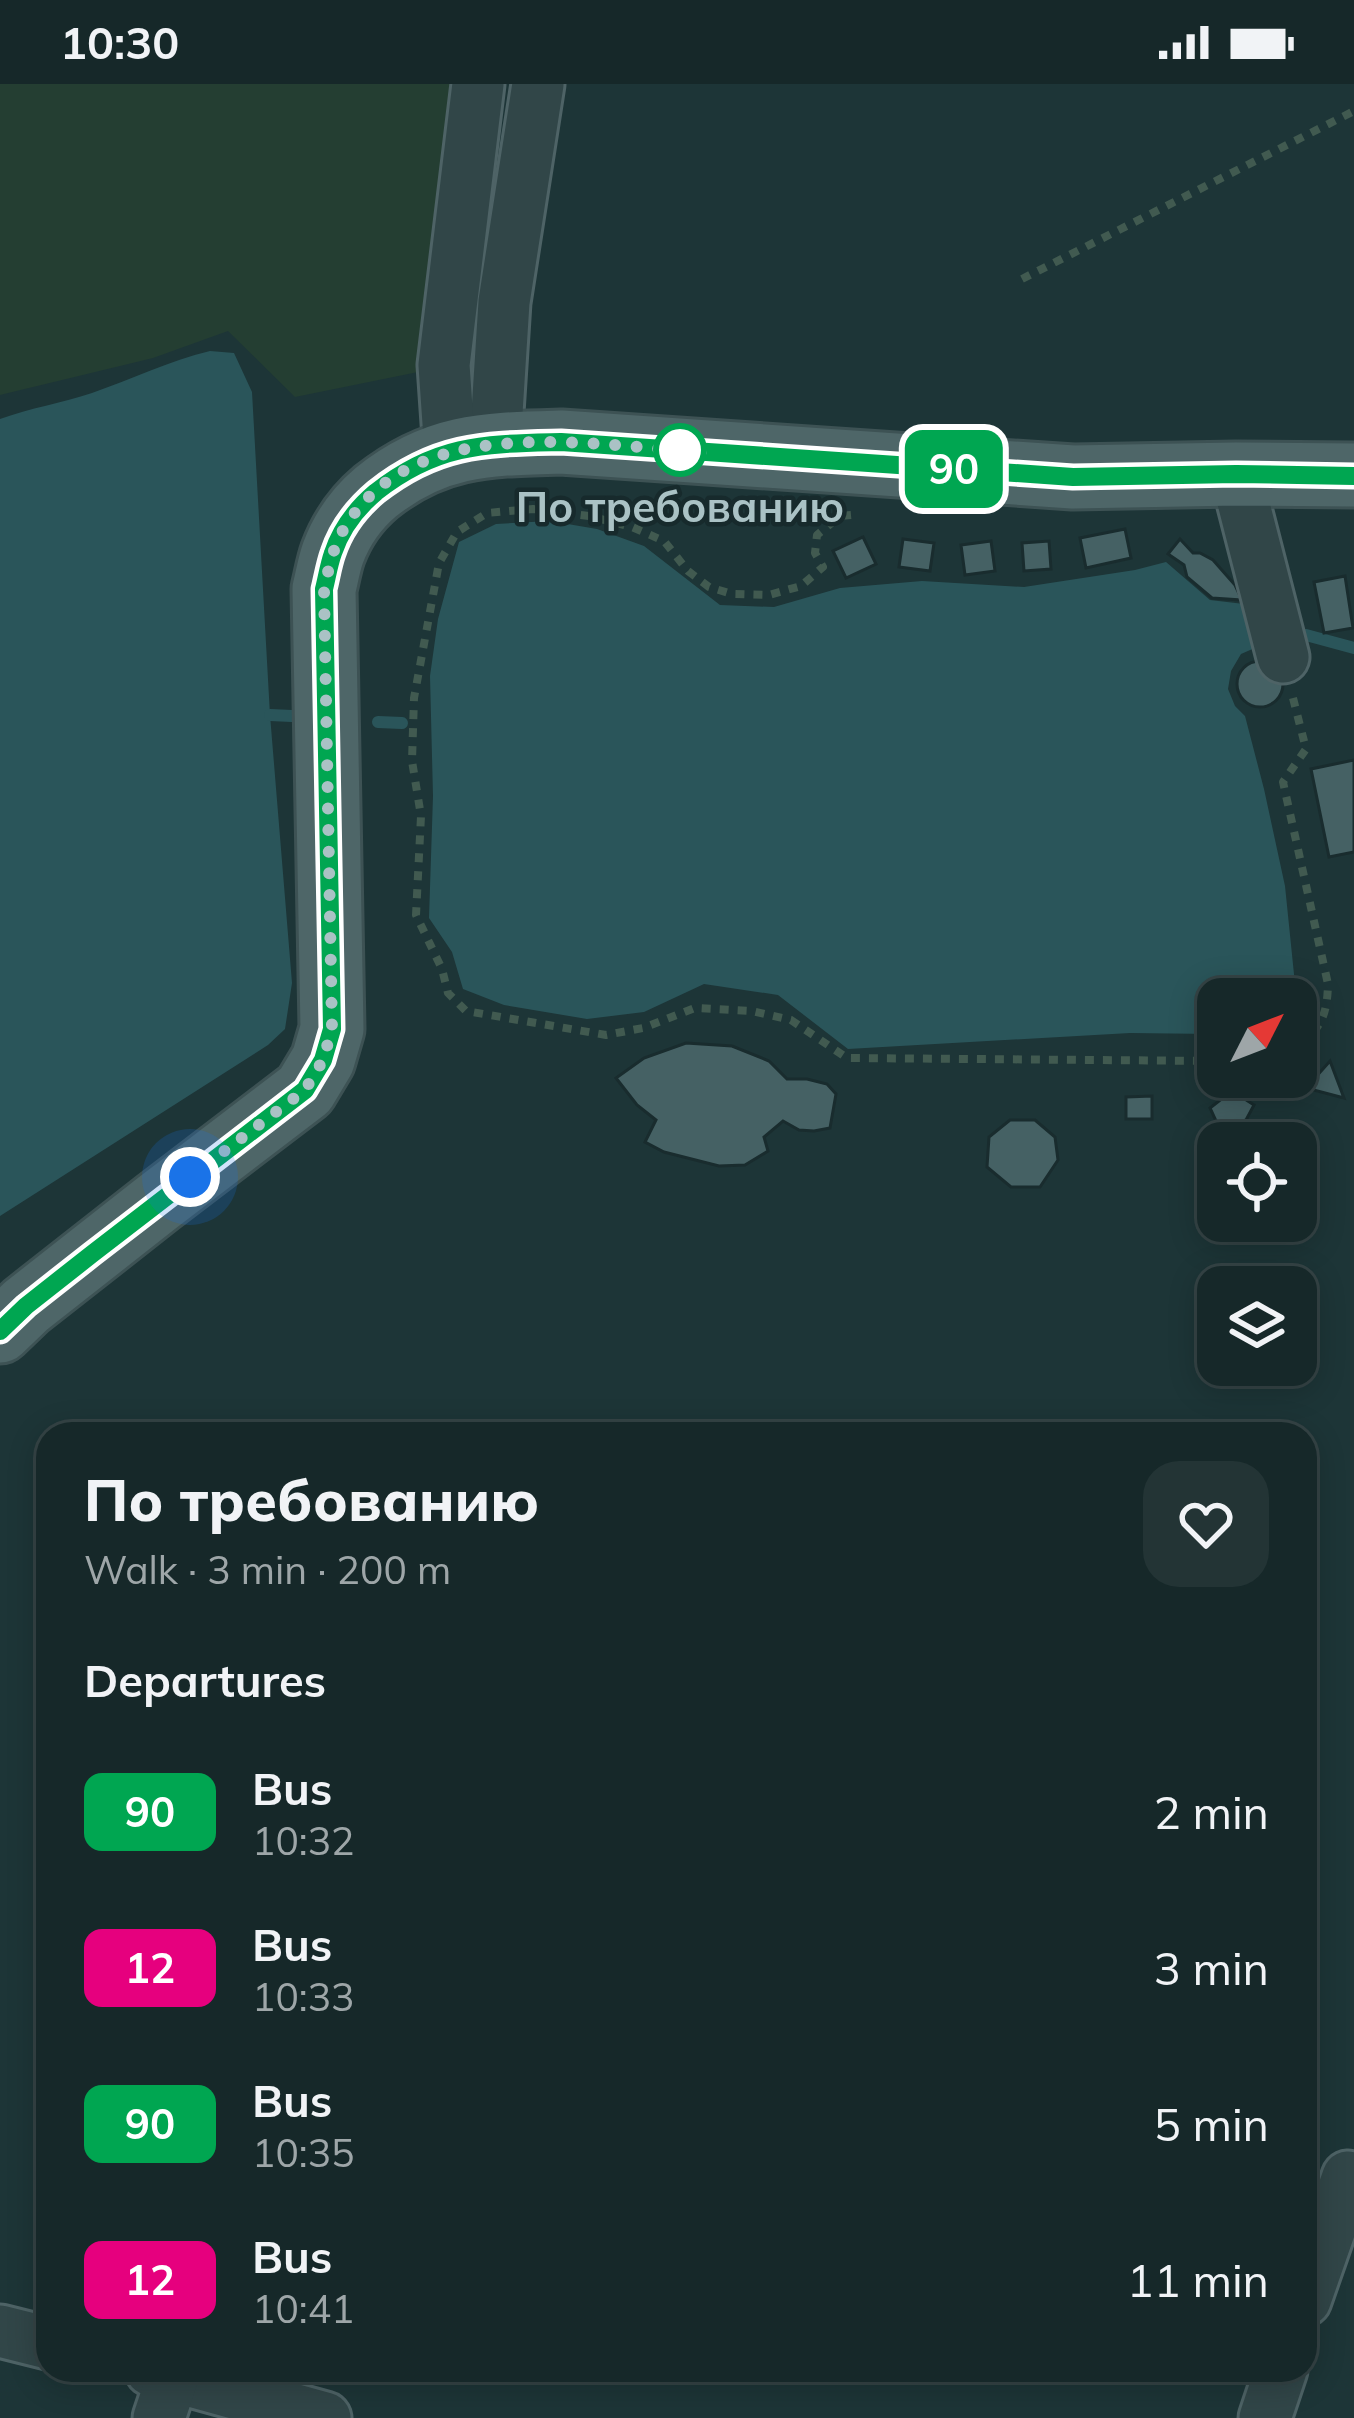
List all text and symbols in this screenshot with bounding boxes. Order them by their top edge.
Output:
text: 10:30 [60,14,179,70]
marker: По требованию [655,425,705,475]
line badge: 90 [900,430,1008,508]
text: 90 [929,442,979,495]
place label: По требованию [516,480,844,533]
north arrow [1197,978,1317,1098]
map controls [1197,978,1317,1386]
button: locate [1197,1122,1317,1242]
your location [160,1147,220,1207]
button: layers [1197,1266,1317,1386]
button: heart [1143,1461,1269,1587]
text: По требованию [84,1464,539,1535]
text: Walk · 3 min · 200 m [84,1545,451,1594]
text: Departures [84,1652,326,1708]
text: Bus [252,1760,332,1816]
text: 2 min [1154,1784,1269,1840]
text: 90 [125,1785,175,1838]
text: 10:32 [252,1816,355,1865]
text: Bus [252,1916,332,1972]
text: 3 min [1154,1940,1269,1996]
text: 12 [125,1941,175,1994]
text: 10:33 [252,1972,355,2021]
text: Bus [252,2072,332,2128]
text: 5 min [1154,2096,1269,2152]
text: 90 [125,2097,175,2150]
text: 10:35 [252,2128,355,2177]
text: Bus [252,2228,332,2284]
text: 11 min [1127,2252,1269,2308]
text: 12 [125,2253,175,2306]
text: 10:41 [252,2284,355,2333]

